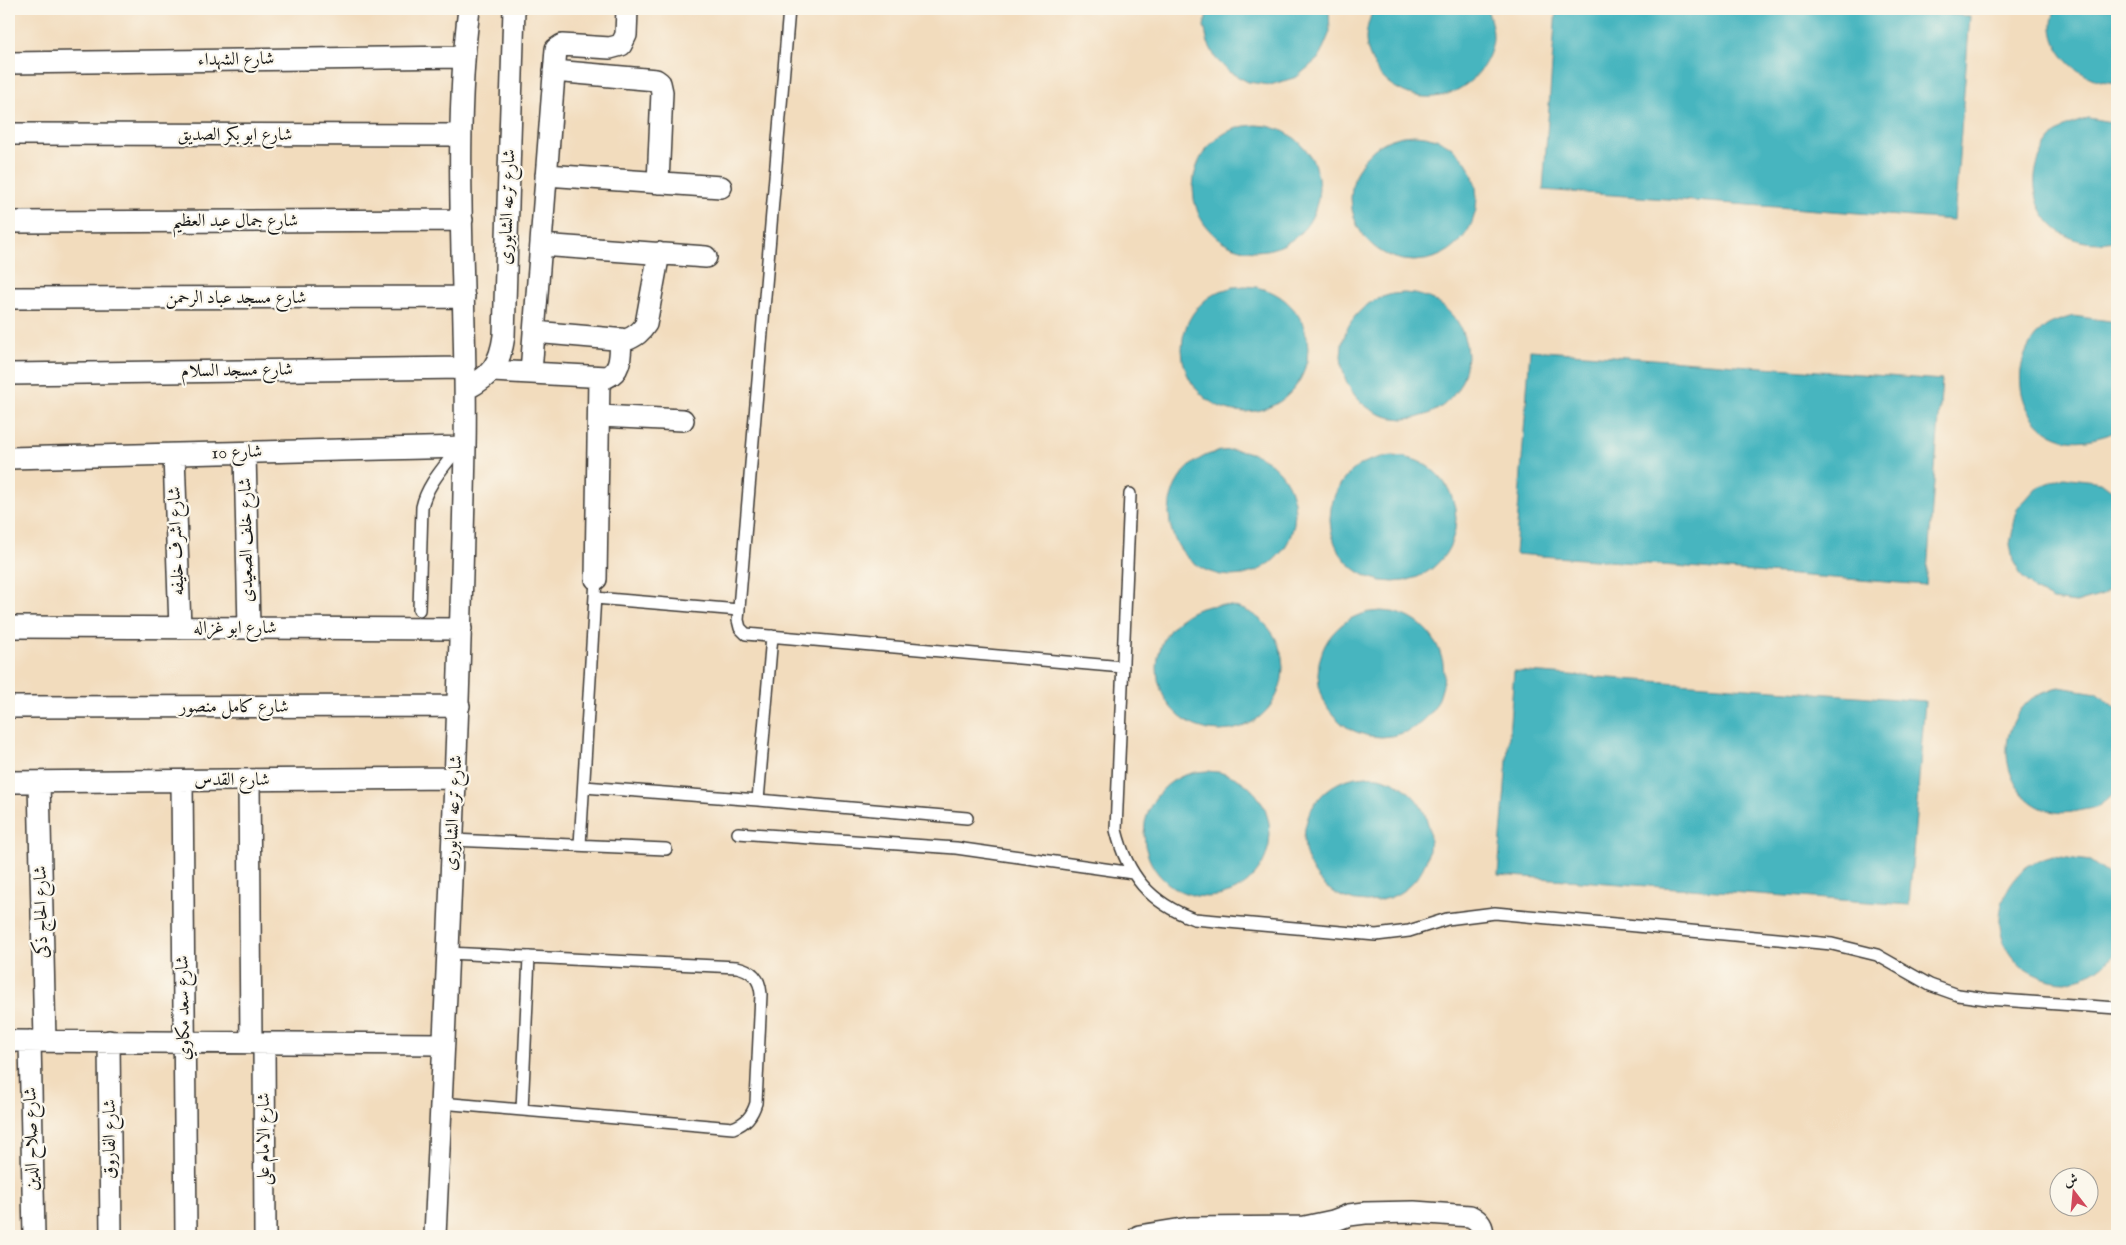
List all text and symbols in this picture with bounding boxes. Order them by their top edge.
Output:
street label: شارع الشهداء [198,48,275,74]
street label: شارع ابو بكر الصديق [178,124,292,149]
street label: شارع ترعه الشابورى [494,149,524,265]
street label: شارع جمال عبد العظيم [172,210,298,238]
street label: شارع مسجد عباد الرحمن [166,287,306,312]
street label: شارع مسجد السلام [181,359,293,386]
street label: شارع 10 [211,441,263,467]
street label: شارع خلف الصعيدى [234,477,262,603]
street label: شارع اشرف خليفه [164,486,192,596]
street label: شارع ابو غزاله [193,617,277,642]
street label: شارع كامل منصور [177,696,289,721]
street label: شارع ترعه الشابورى [439,755,471,872]
street label: شارع القدس [194,769,270,794]
street label: شارع الحاج ذكى [28,865,57,959]
street label: شارع سعد مكاوي [172,955,198,1061]
street label: شارع صلاح الدين [20,1087,47,1191]
street label: شارع الامام على [253,1093,279,1185]
street label: شارع الفاروق [99,1099,124,1179]
north arrow [2048,1168,2098,1218]
text: ش [2062,1170,2080,1191]

